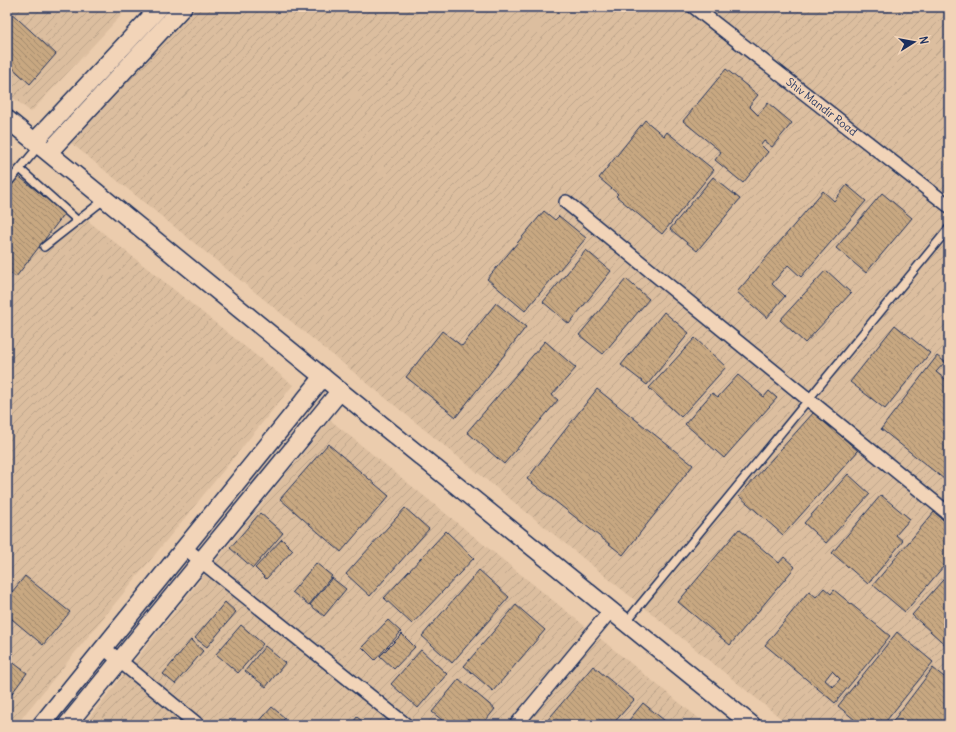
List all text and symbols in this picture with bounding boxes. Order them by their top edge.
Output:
north arrow [894,22,934,62]
text: N [916,35,931,45]
street label: Shiv Mandir Road [783,75,860,139]

